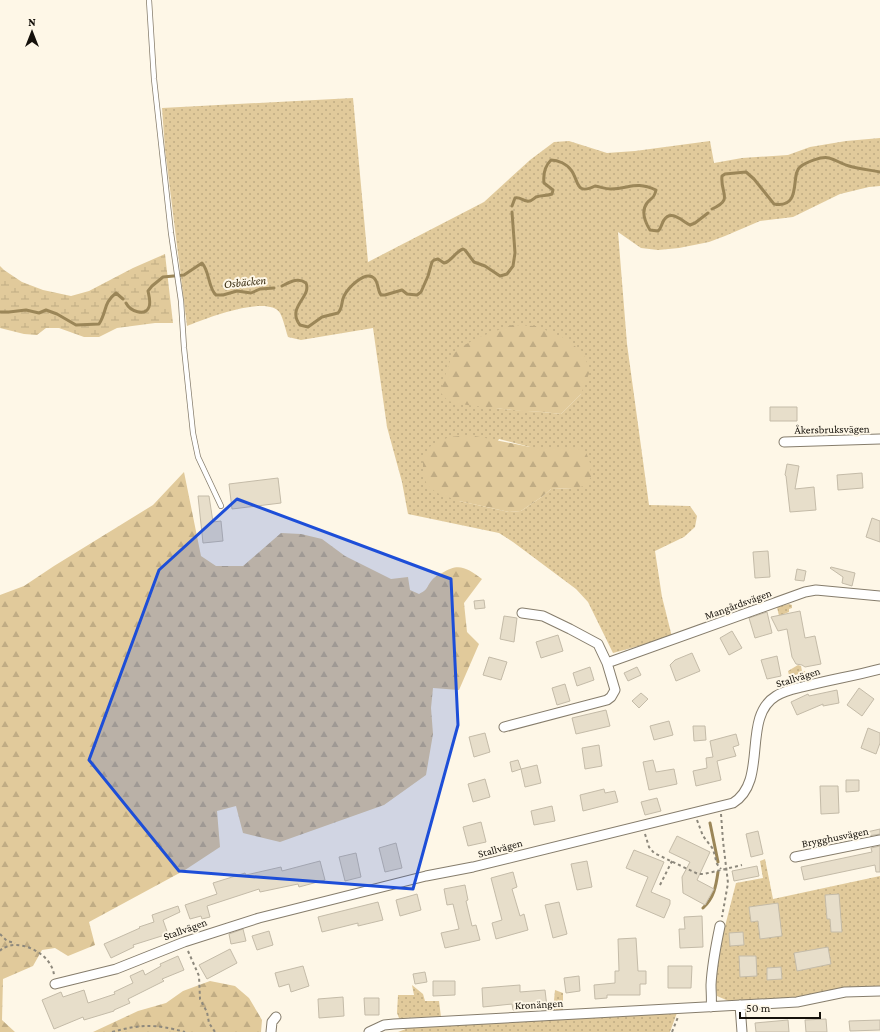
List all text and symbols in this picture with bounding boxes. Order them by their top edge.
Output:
north arrow [12,12,52,52]
text: N [28,16,36,28]
water label: Osbäcken [223,273,267,291]
street label: Åkersbruksvägen [794,422,870,437]
street label: Mangårdsvägen [703,586,774,623]
street label: Stallvägen [774,665,822,690]
street label: Brygghusvägen [801,825,870,850]
street label: Stallvägen [476,836,524,861]
street label: Stallvägen [161,916,209,943]
scale bar [740,994,820,1020]
street label: Kronängen [515,997,564,1012]
text: 50 m [746,1001,771,1015]

